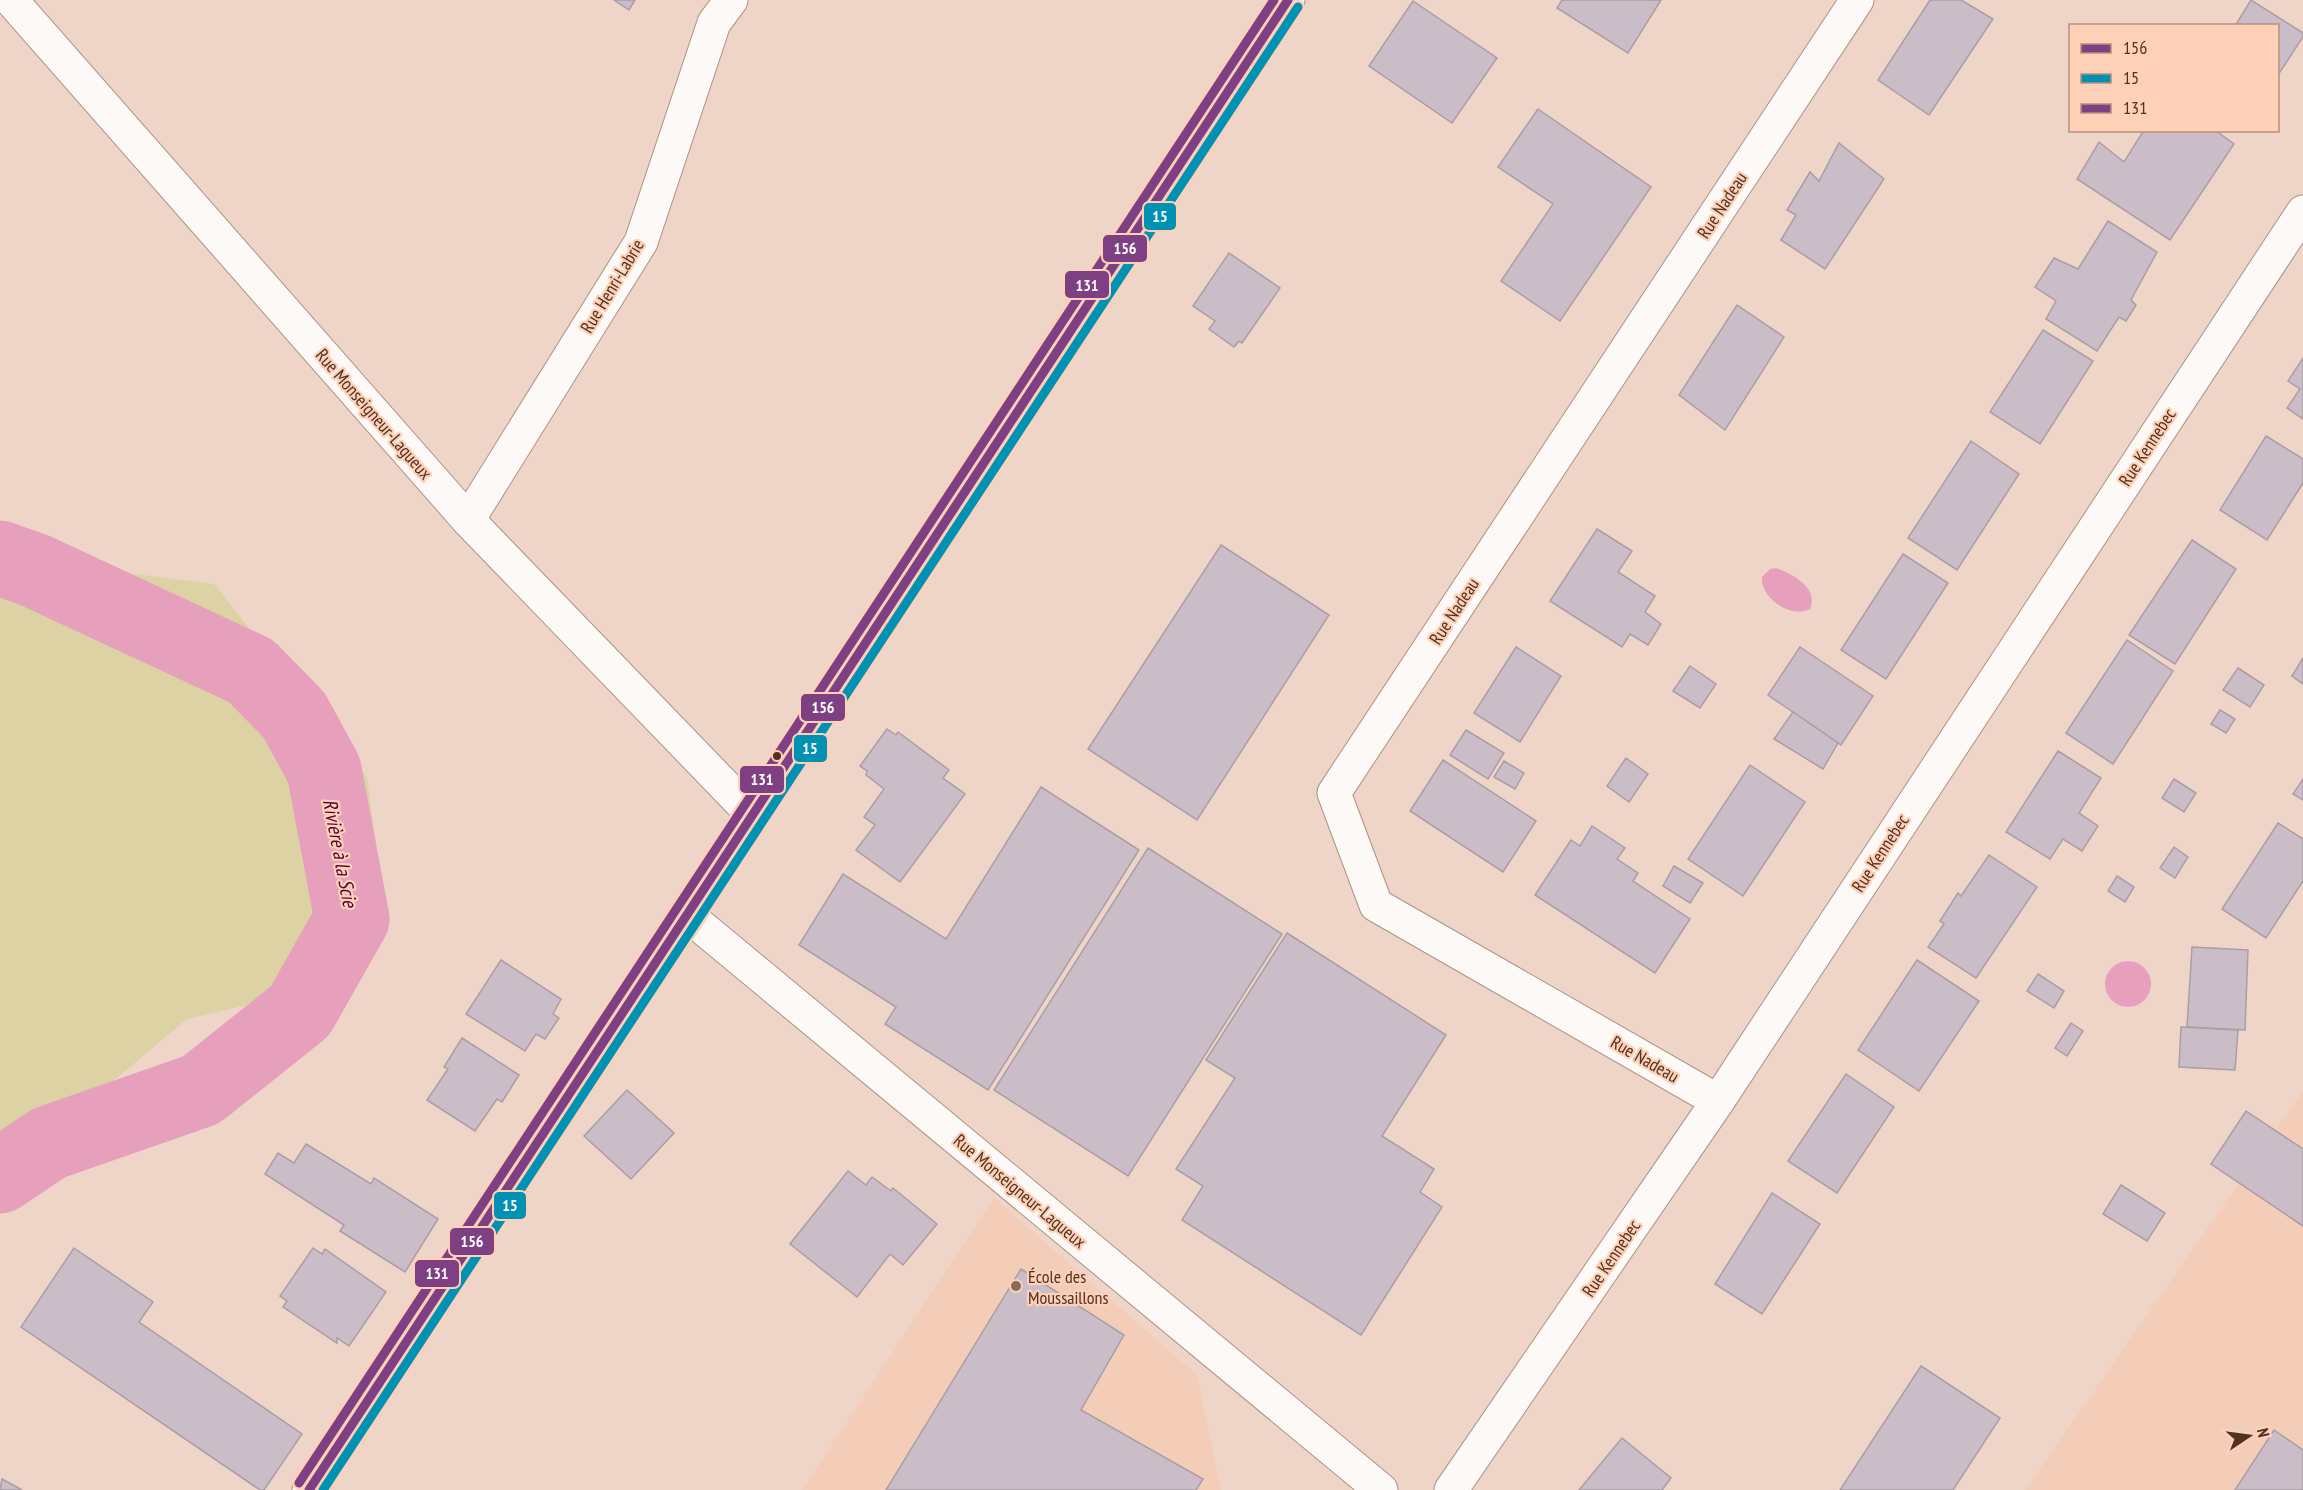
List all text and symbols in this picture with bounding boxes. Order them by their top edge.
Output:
legend [2069,24,2279,132]
text: 156 [2123,36,2147,59]
text: 15 [2123,66,2139,89]
text: 131 [2123,96,2147,119]
street label: Rue Nadeau [1692,167,1752,243]
line badge: 15 [1143,202,1177,231]
text: 15 [1152,206,1168,226]
line badge: 156 [1102,234,1148,263]
street label: Rue Henri-Labrie [575,235,649,337]
text: 156 [1114,238,1137,258]
line badge: 131 [1064,270,1110,299]
text: 131 [1076,275,1098,295]
street label: Rue Monseigneur-Lagueux [311,344,438,485]
street label: Rue Kennebec [2113,403,2181,490]
street label: Rue Nadeau [1424,573,1484,649]
line badge: 156 [800,693,846,722]
text: 156 [812,697,835,717]
line badge: 15 [793,734,828,763]
text: 15 [802,738,818,758]
unlabelled marker [771,750,783,762]
line badge: 131 [739,765,785,794]
text: 131 [751,769,773,789]
water label: Rivière à la Scie [317,797,364,911]
street label: Rue Kennebec [1846,809,1914,896]
street label: Rue Nadeau [1607,1030,1683,1088]
street label: Rue Monseigneur-Lagueux [949,1129,1091,1254]
line badge: 15 [493,1191,527,1220]
text: 15 [502,1195,518,1215]
street label: Rue Kennebec [1577,1215,1645,1301]
line badge: 156 [449,1227,495,1256]
text: 156 [461,1231,484,1251]
line badge: 131 [414,1259,460,1288]
text: 131 [426,1263,448,1283]
place label: École des Moussaillons [1028,1265,1108,1309]
marker: École des Moussaillons [1009,1279,1023,1293]
north arrow [2219,1406,2279,1466]
text: N [2253,1426,2274,1439]

